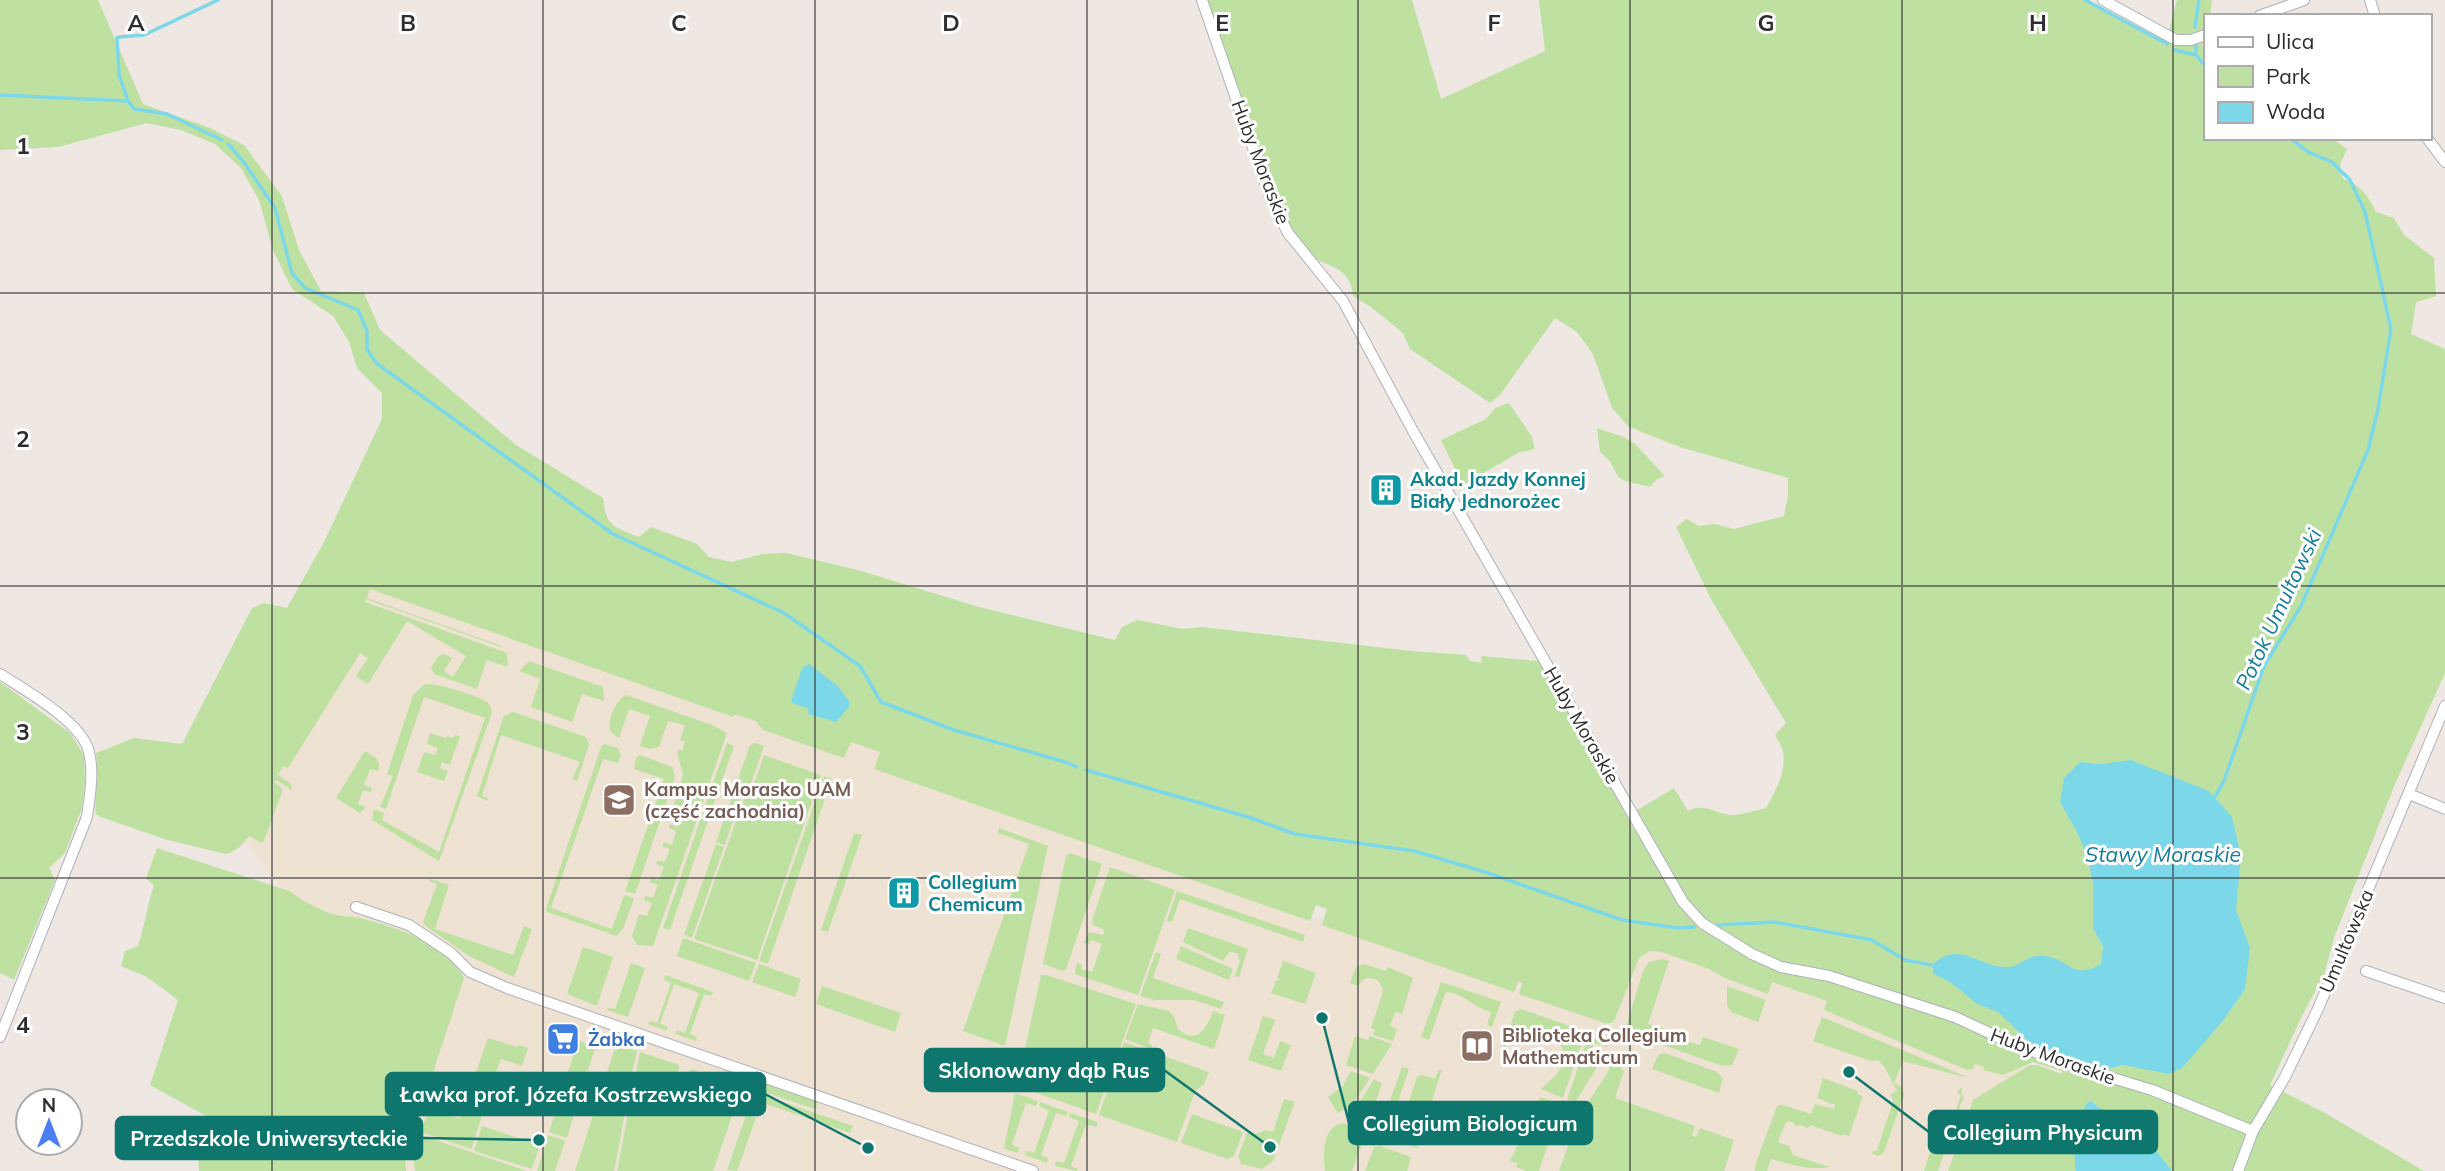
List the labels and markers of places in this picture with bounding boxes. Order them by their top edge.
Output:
place label: Akad. Jazdy Konnej Biały Jednorożec [1410,467,1586,513]
building icon: Akad. Jazdy Konnej Biały Jednorożec [1367,471,1405,509]
place label: Kampus Morasko UAM (część zachodnia) [644,777,851,823]
school or university icon: Kampus Morasko UAM (część zachodnia) [600,781,638,819]
place label: Collegium Chemicum [928,870,1023,916]
building icon: Collegium Chemicum [885,874,923,912]
supermarket icon: Żabka [544,1020,582,1058]
place label: Biblioteka Collegium Mathematicum [1502,1023,1687,1069]
place label: Żabka [588,1027,645,1051]
library icon: Biblioteka Collegium Mathematicum [1458,1027,1496,1065]
callout: Sklonowany dąb Rus [925,1049,1164,1091]
callout: Ławka prof. Józefa Kostrzewskiego [386,1073,765,1115]
callout: Collegium Biologicum [1349,1102,1592,1144]
callout: Collegium Physicum [1929,1111,2157,1153]
callout: Przedszkole Uniwersyteckie [116,1117,422,1159]

